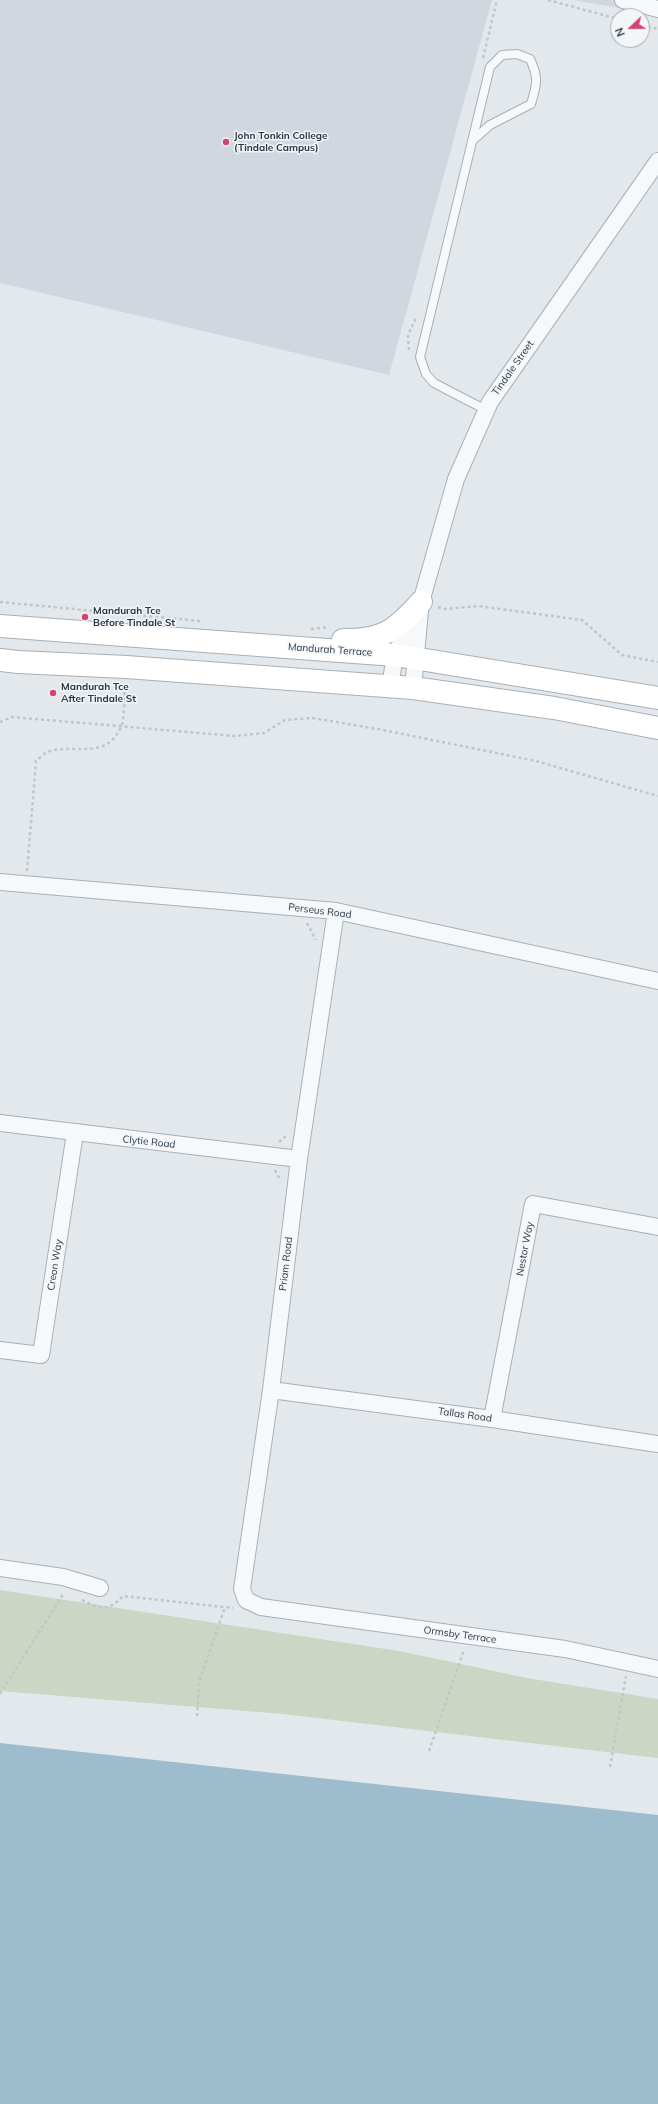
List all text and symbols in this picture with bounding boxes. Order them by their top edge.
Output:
north arrow [610,8,650,48]
text: N [612,26,628,39]
place label: John Tonkin College (Tindale Campus) [234,130,327,154]
marker: John Tonkin College (Tindale Campus) [221,137,231,147]
street label: Tindale Street [490,338,536,398]
place label: Mandurah Tce Before Tindale St [93,605,175,628]
marker: Mandurah Tce Before Tindale St [80,612,90,622]
street label: Mandurah Terrace [287,641,373,659]
place label: Mandurah Tce After Tindale St [61,681,136,704]
marker: Mandurah Tce After Tindale St [48,688,58,698]
street label: Perseus Road [288,901,352,921]
street label: Clytie Road [122,1133,176,1151]
street label: Nestor Way [514,1221,536,1277]
street label: Priam Road [277,1236,295,1292]
street label: Creon Way [45,1238,65,1292]
street label: Tallas Road [437,1405,493,1425]
street label: Ormsby Terrace [423,1624,497,1646]

